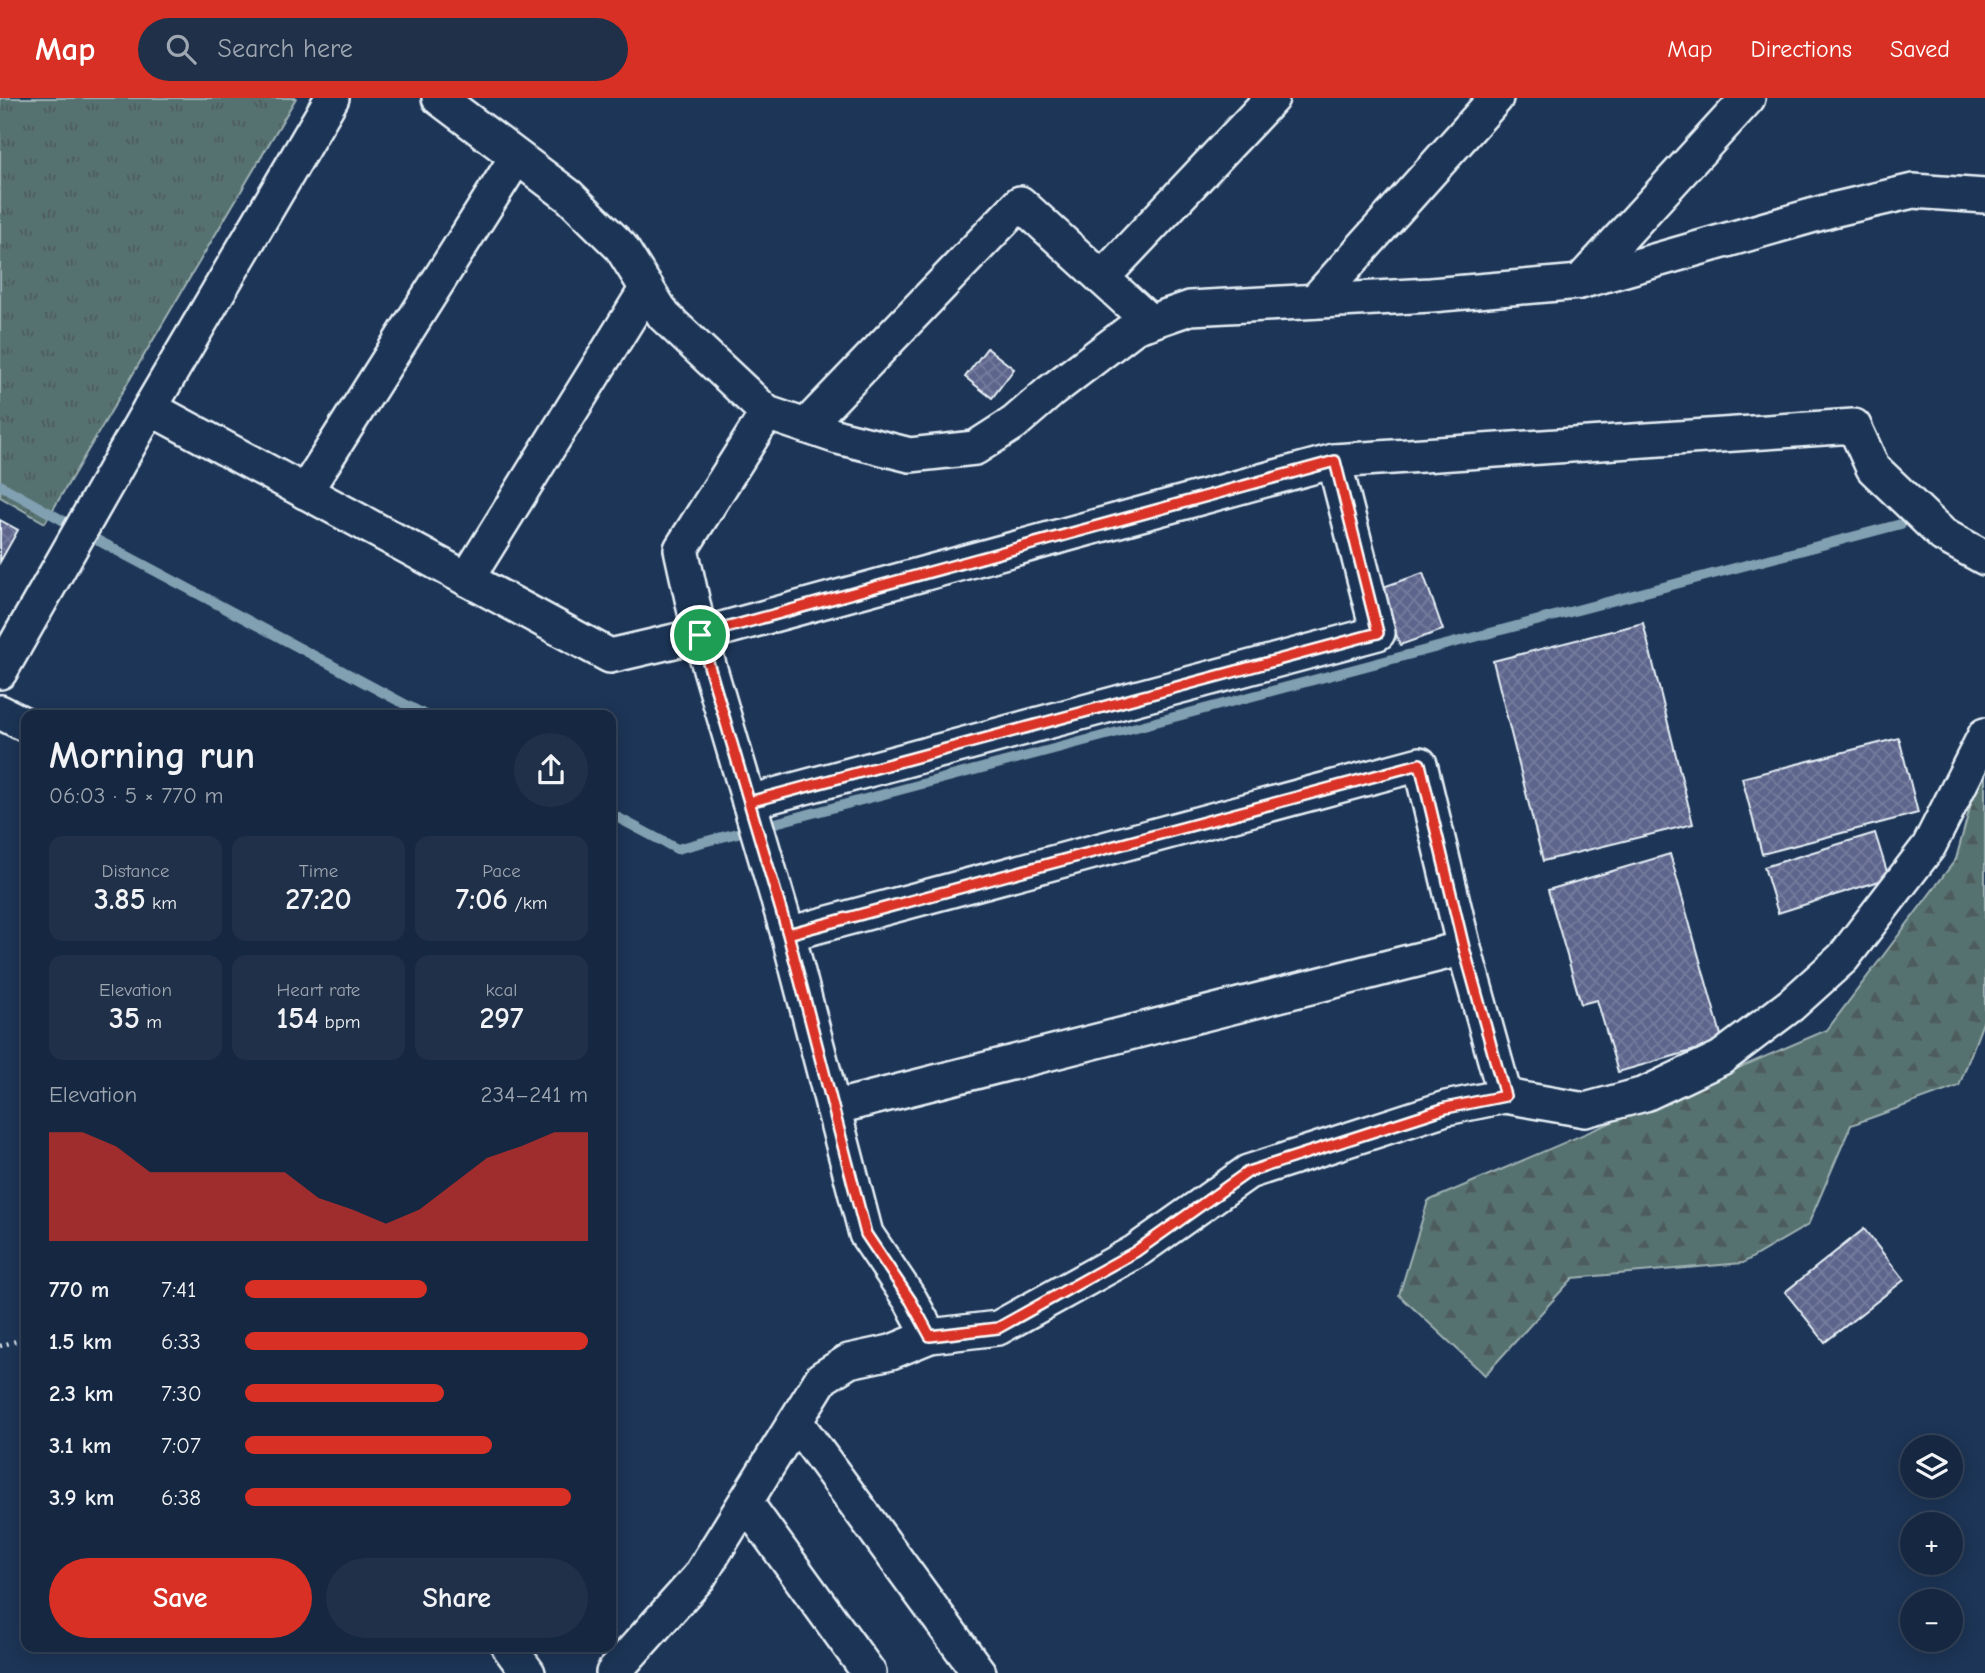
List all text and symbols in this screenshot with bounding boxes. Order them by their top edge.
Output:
search box [138,18,628,81]
text: Map [35,30,96,68]
icon: search [162,30,200,68]
text: Search here [218,34,353,64]
text: Map [1667,35,1713,63]
text: Directions [1751,35,1852,63]
text: Saved [1890,35,1950,63]
pin [670,605,730,665]
icon: arrive [681,616,719,654]
button: share [514,733,588,807]
text: Morning run [49,734,255,778]
text: 06:03 · 5 × 770 m [49,782,224,809]
text: Distance [101,860,170,882]
text: Time [299,860,338,882]
text: Pace [482,860,521,882]
text: 3.85 [94,882,146,917]
text: 27:20 [285,882,352,917]
text: 7:06 [455,882,508,917]
text: km [146,892,177,914]
text: /km [508,892,548,914]
text: Elevation [99,979,172,1001]
text: Heart rate [277,979,360,1001]
text: kcal [486,979,517,1001]
text: 35 [109,1001,140,1036]
text: 154 [276,1001,318,1036]
text: 297 [479,1001,524,1036]
text: m [140,1011,162,1033]
text: bpm [318,1011,361,1033]
text: Elevation [49,1081,137,1108]
text: 234–241 m [481,1081,588,1108]
text: 770 m [49,1276,109,1303]
text: 7:41 [161,1276,196,1303]
text: 1.5 km [49,1328,112,1355]
text: 6:33 [161,1328,201,1355]
text: 2.3 km [49,1380,114,1407]
text: 7:30 [161,1380,202,1407]
text: 3.1 km [49,1432,111,1459]
text: 7:07 [161,1432,201,1459]
map controls [1900,1435,1963,1652]
button: layers [1900,1435,1963,1498]
text: 3.9 km [49,1484,114,1511]
text: 6:38 [161,1484,201,1511]
button: + [1900,1512,1963,1575]
button: Save [49,1558,312,1638]
button: Share [326,1558,588,1638]
button: − [1900,1589,1963,1652]

